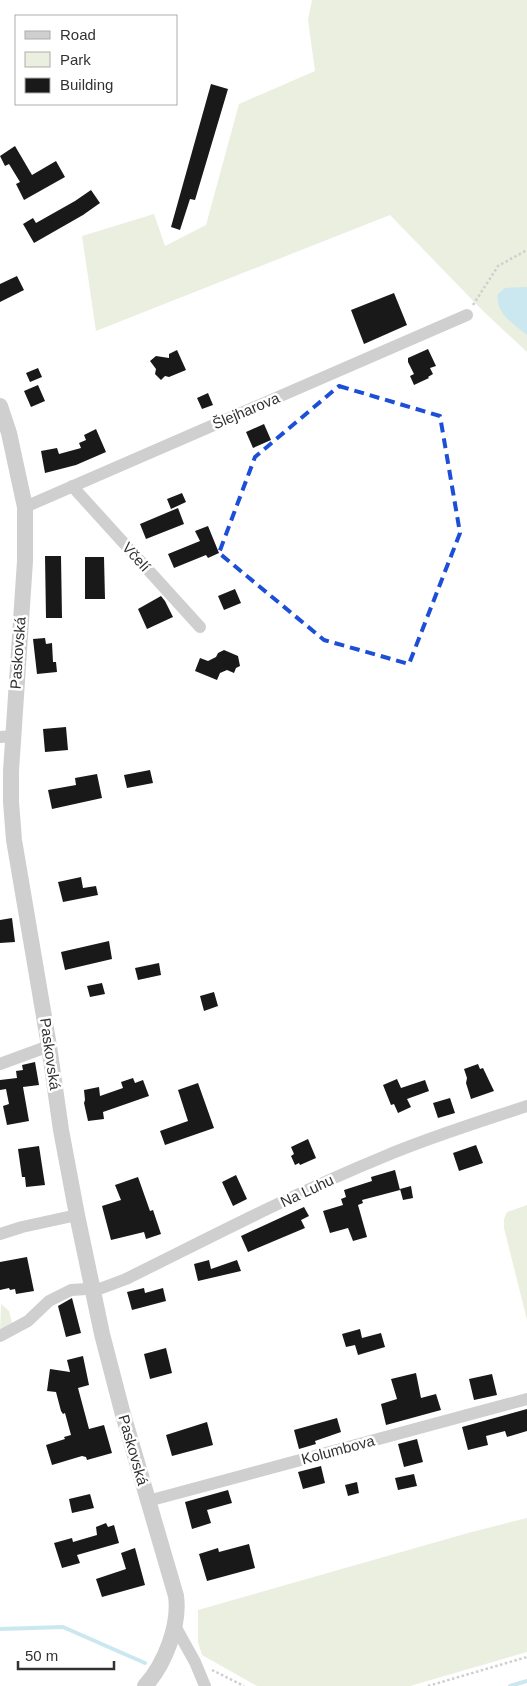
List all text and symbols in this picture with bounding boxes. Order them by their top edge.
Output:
legend [15,15,178,105]
text: Road [60,26,96,43]
text: Park [60,51,91,68]
text: Building [60,76,113,93]
street label: Šlejharova [210,389,282,432]
street label: Včelí [119,539,154,575]
street label: Paskovská [6,616,29,690]
street label: Paskovská [37,1017,64,1092]
street label: Na Luhu [277,1171,336,1210]
street label: Paskovská [115,1413,152,1488]
street label: Kolumbova [299,1431,377,1467]
scale bar [18,1638,114,1670]
text: 50 m [25,1647,58,1664]

